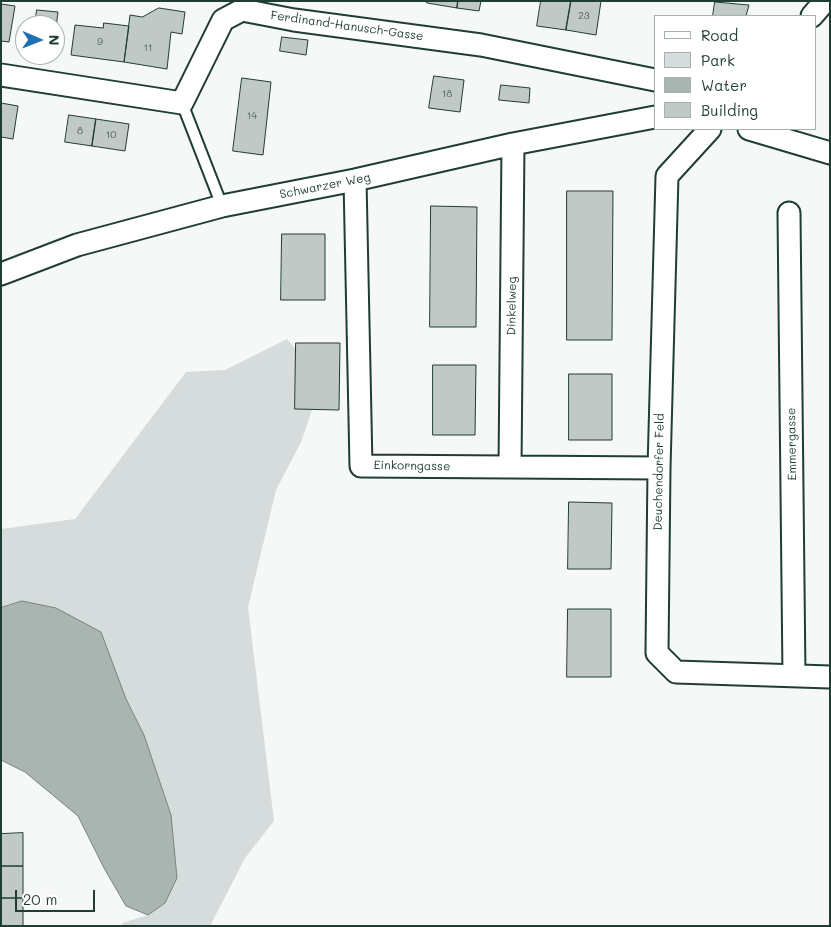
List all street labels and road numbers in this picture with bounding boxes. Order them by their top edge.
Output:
street label: Ferdinand-Hanusch-Gasse [270,8,424,44]
street label: Schwarzer Weg [278,170,372,202]
street label: Dinkelweg [504,276,520,336]
street label: Emmergasse [784,407,800,481]
street label: Deuchendorfer Feld [651,413,667,531]
street label: Einkorngasse [373,458,451,474]

